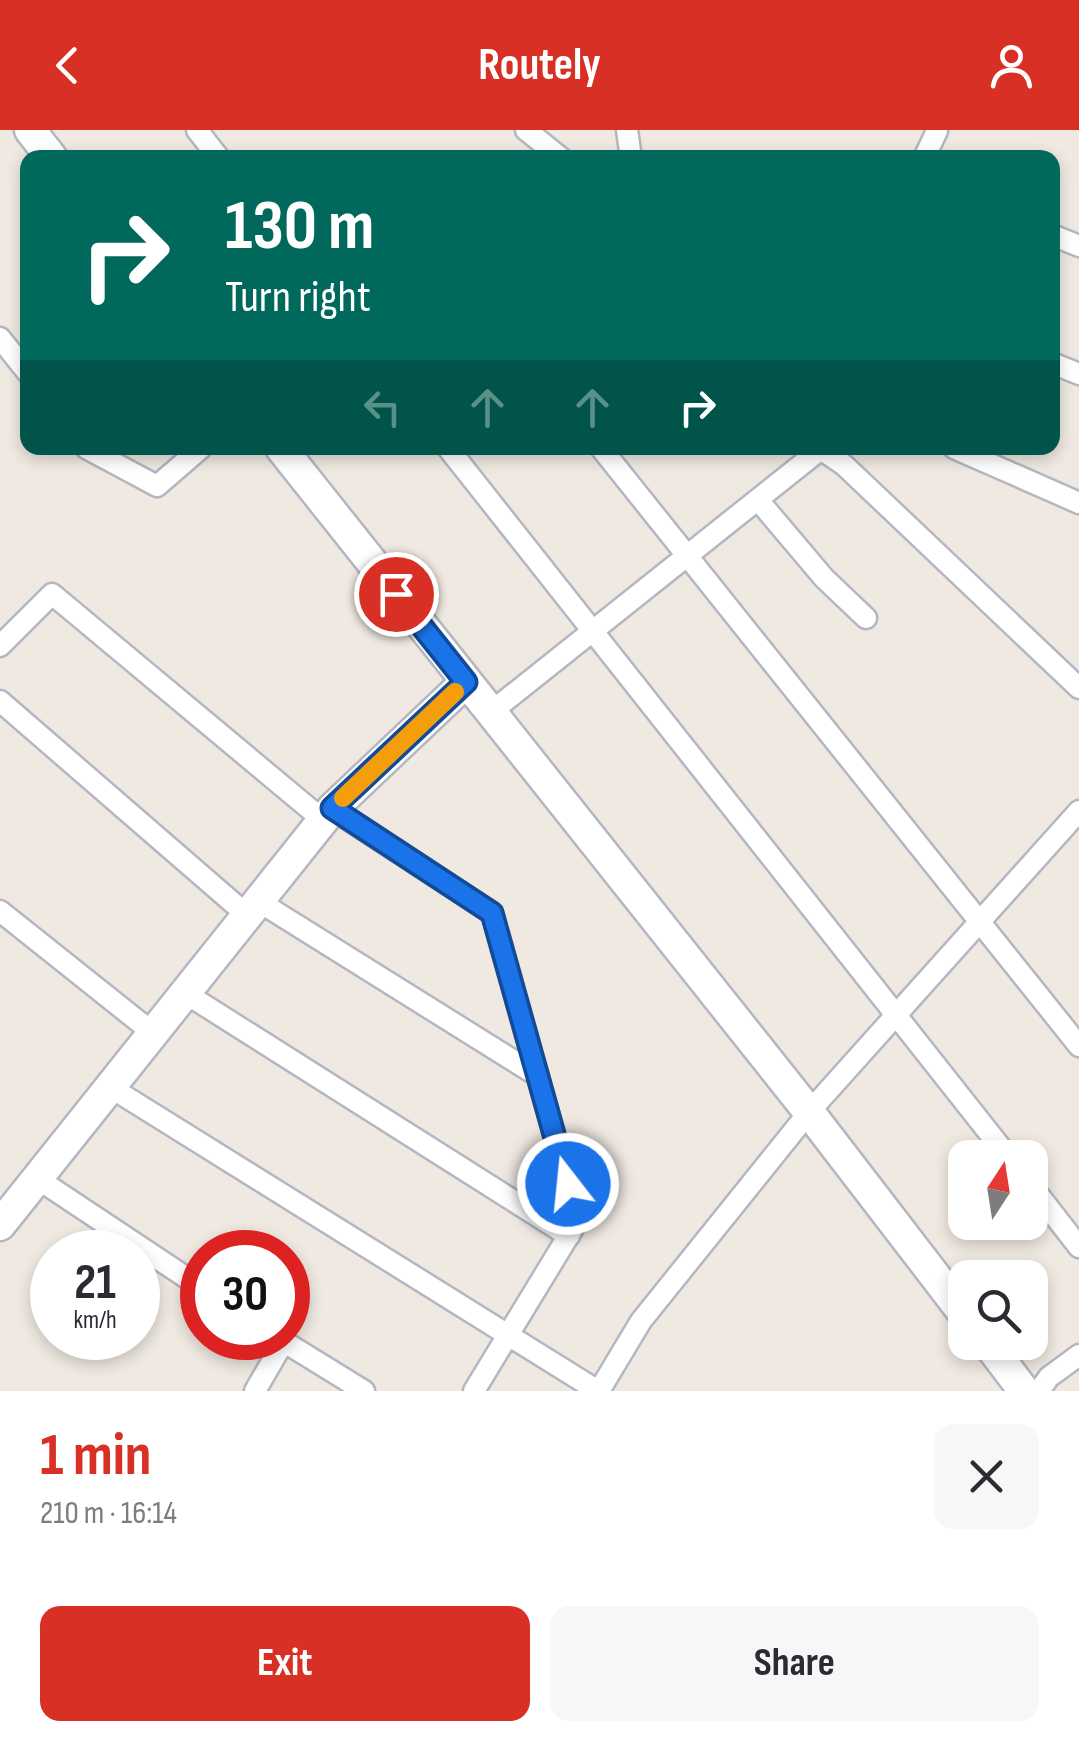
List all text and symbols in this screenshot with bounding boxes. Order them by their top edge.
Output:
icon: back [40,38,95,93]
text: Routely [478,38,601,93]
icon: person [984,38,1039,93]
text: 130 m [225,185,374,269]
icon: right [60,190,190,320]
text: Turn right [225,270,371,325]
icon: left [355,380,410,435]
icon: ahead [460,380,515,435]
icon: ahead [565,380,620,435]
icon: right [670,380,725,435]
pin [354,552,439,637]
icon: arrive [369,567,424,622]
position arrow [516,1132,620,1236]
north arrow [948,1140,1048,1240]
map controls [948,1140,1048,1360]
speed limit sign: 30 [180,1230,310,1360]
text: 21 [74,1253,116,1313]
button: search [948,1260,1048,1360]
text: km/h [73,1305,117,1336]
text: 1 min [40,1420,152,1492]
button: close [934,1424,1039,1529]
text: 210 m · 16:14 [40,1494,177,1533]
button: Exit [40,1606,530,1721]
button: Share [550,1606,1039,1721]

